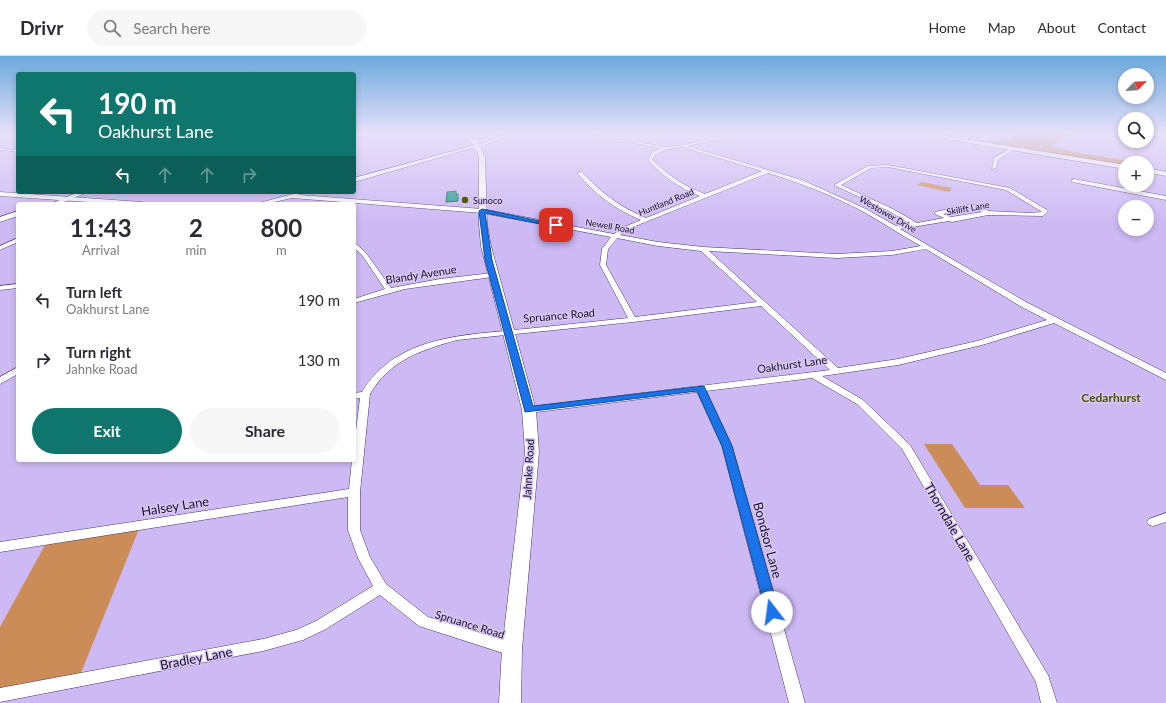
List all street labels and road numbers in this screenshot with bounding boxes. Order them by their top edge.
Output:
street label: Huntland Road [637,186,695,218]
street label: Westower Drive [857,193,919,235]
street label: Skilift Lane [946,199,990,217]
street label: Newell Road [585,216,635,236]
street label: Blandy Avenue [385,262,458,286]
street label: Spruance Road [523,305,595,325]
street label: Oakhurst Lane [756,353,828,375]
street label: Jahnke Road [520,438,536,500]
street label: Thorndale Lane [921,480,979,564]
street label: Halsey Lane [140,493,210,519]
street label: Bondsor Lane [750,500,786,580]
street label: Spruance Road [434,607,506,641]
street label: Bradley Lane [158,643,234,673]

